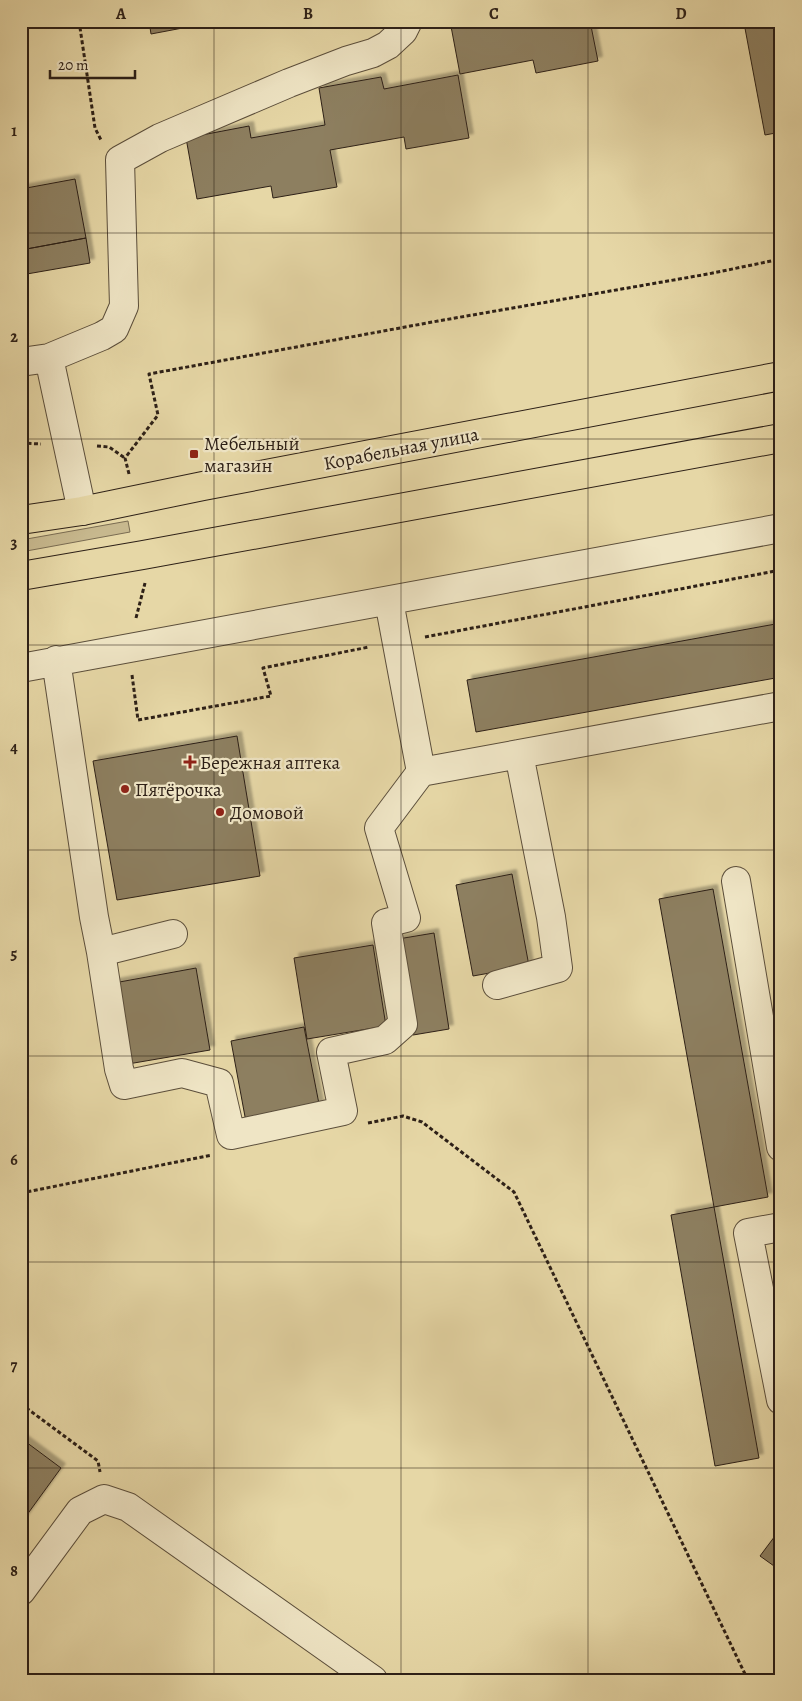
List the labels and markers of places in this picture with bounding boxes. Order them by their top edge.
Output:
place label: Мебельный магазин [204,431,300,479]
marker: Мебельный магазин [188,448,200,460]
place label: Бережная аптека [200,750,340,776]
marker: Бережная аптека [184,756,196,768]
place label: Пятёрочка [135,777,222,803]
marker: Пятёрочка [119,783,131,795]
place label: Домовой [230,800,304,826]
marker: Домовой [214,806,226,818]

